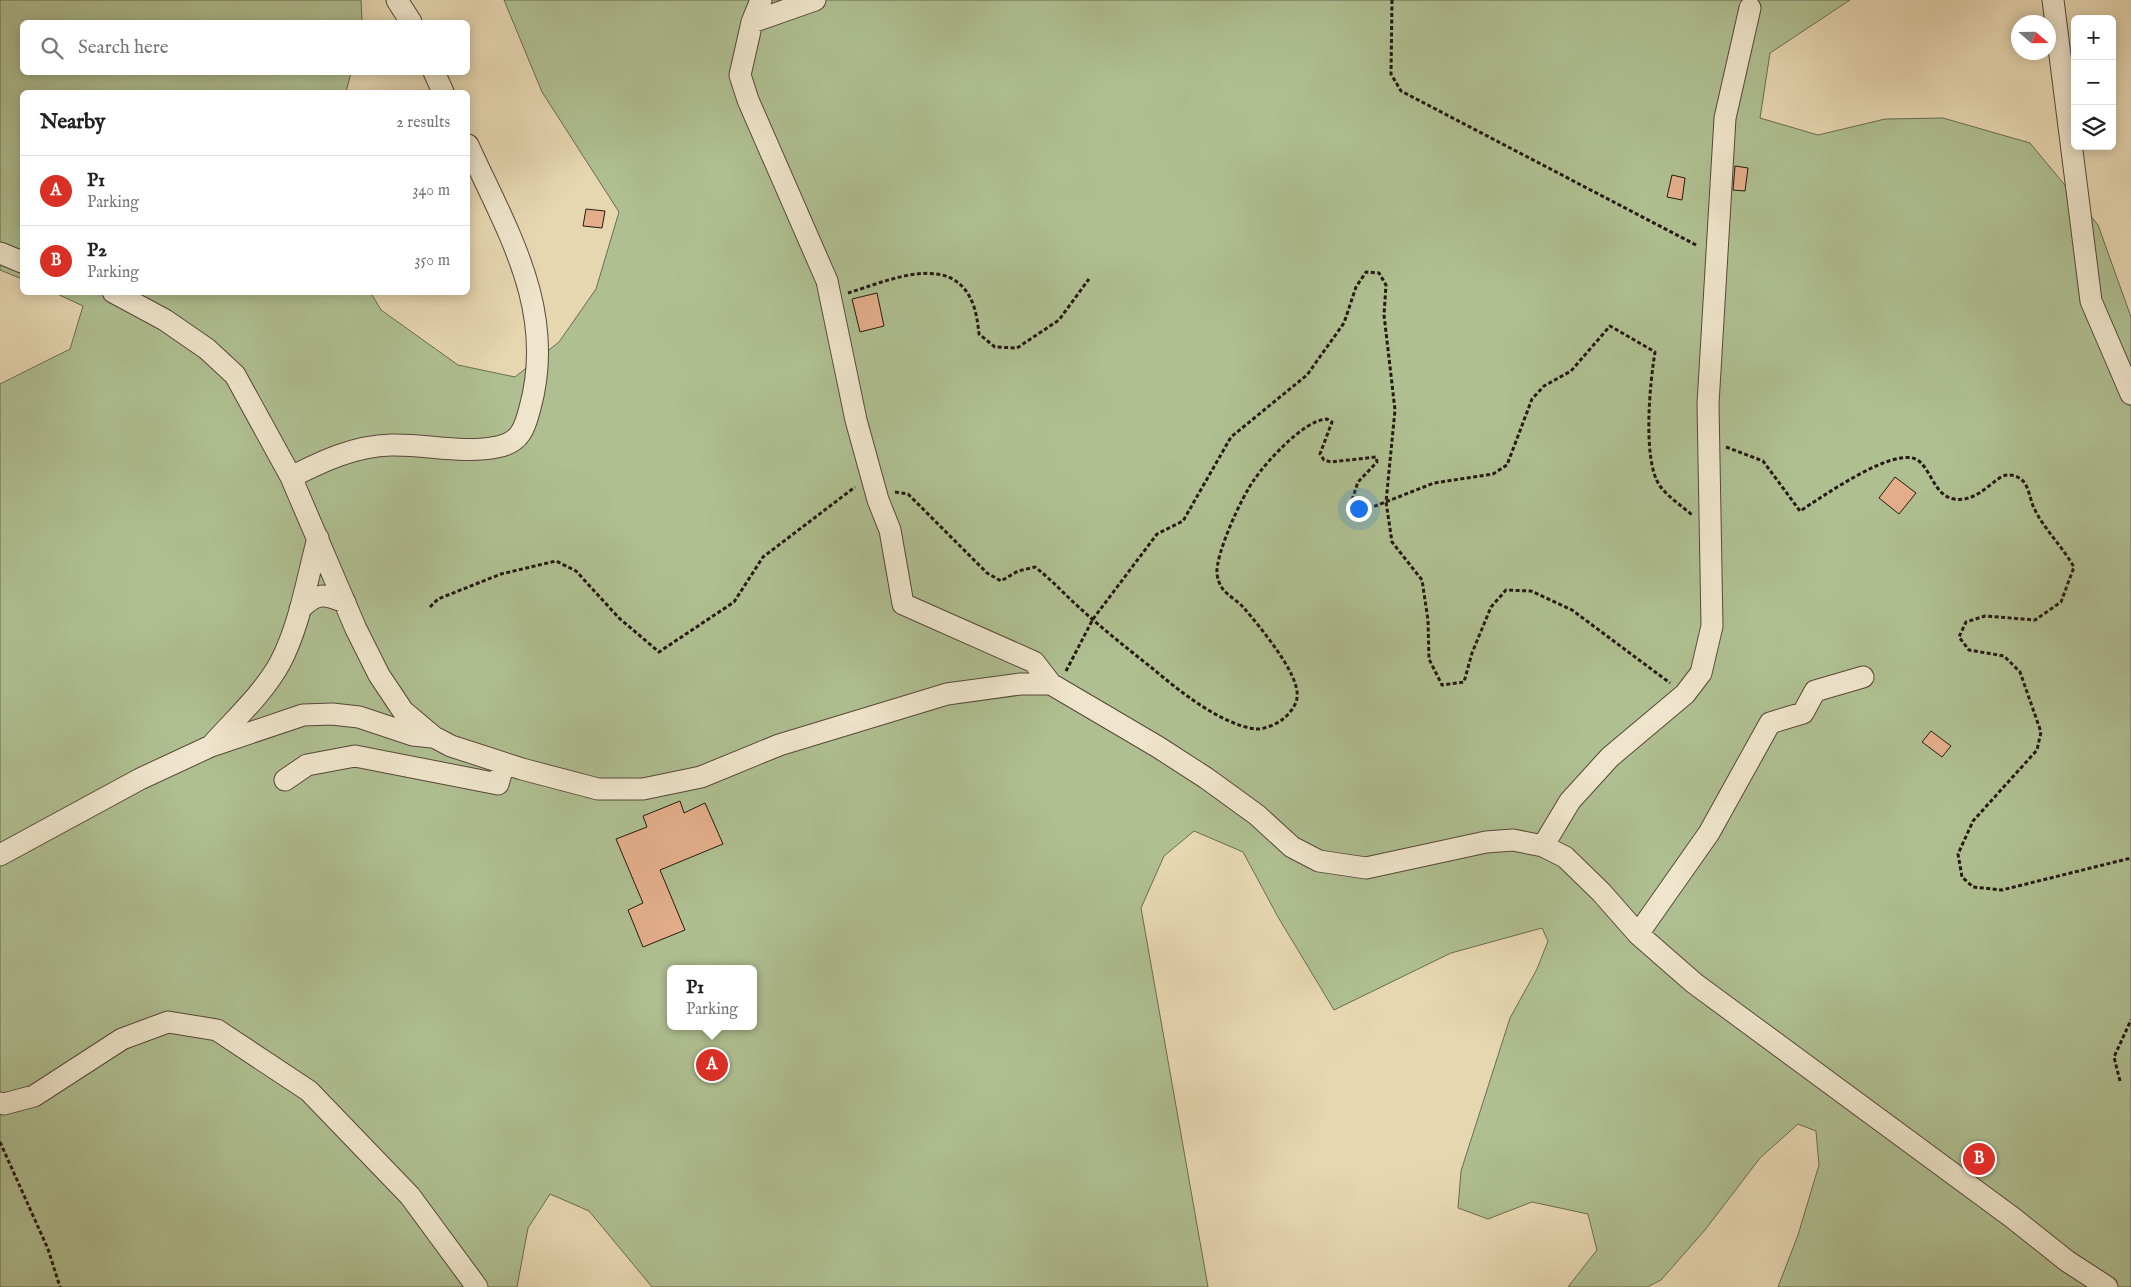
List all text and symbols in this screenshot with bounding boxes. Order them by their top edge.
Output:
north arrow [2011,15,2056,60]
map controls [2071,15,2116,150]
button: + [2071,15,2116,60]
search box [20,20,470,75]
icon: search [38,34,66,62]
text: Search here [78,36,169,60]
button: − [2071,60,2116,105]
button: layers [2071,105,2116,150]
text: Nearby [40,109,105,136]
text: 2 results [396,113,450,133]
text: P1 [87,169,105,193]
text: A [51,181,61,201]
text: 340 m [412,181,450,201]
text: Parking [87,193,139,213]
text: P2 [87,239,107,263]
text: B [51,251,61,271]
text: 350 m [415,251,450,271]
text: Parking [87,263,139,283]
your location [1346,496,1372,522]
popup [667,965,757,1030]
text: P1 [686,976,704,1000]
text: Parking [686,1000,738,1020]
pin: A [696,1046,728,1084]
pin: B [1963,1140,1995,1178]

